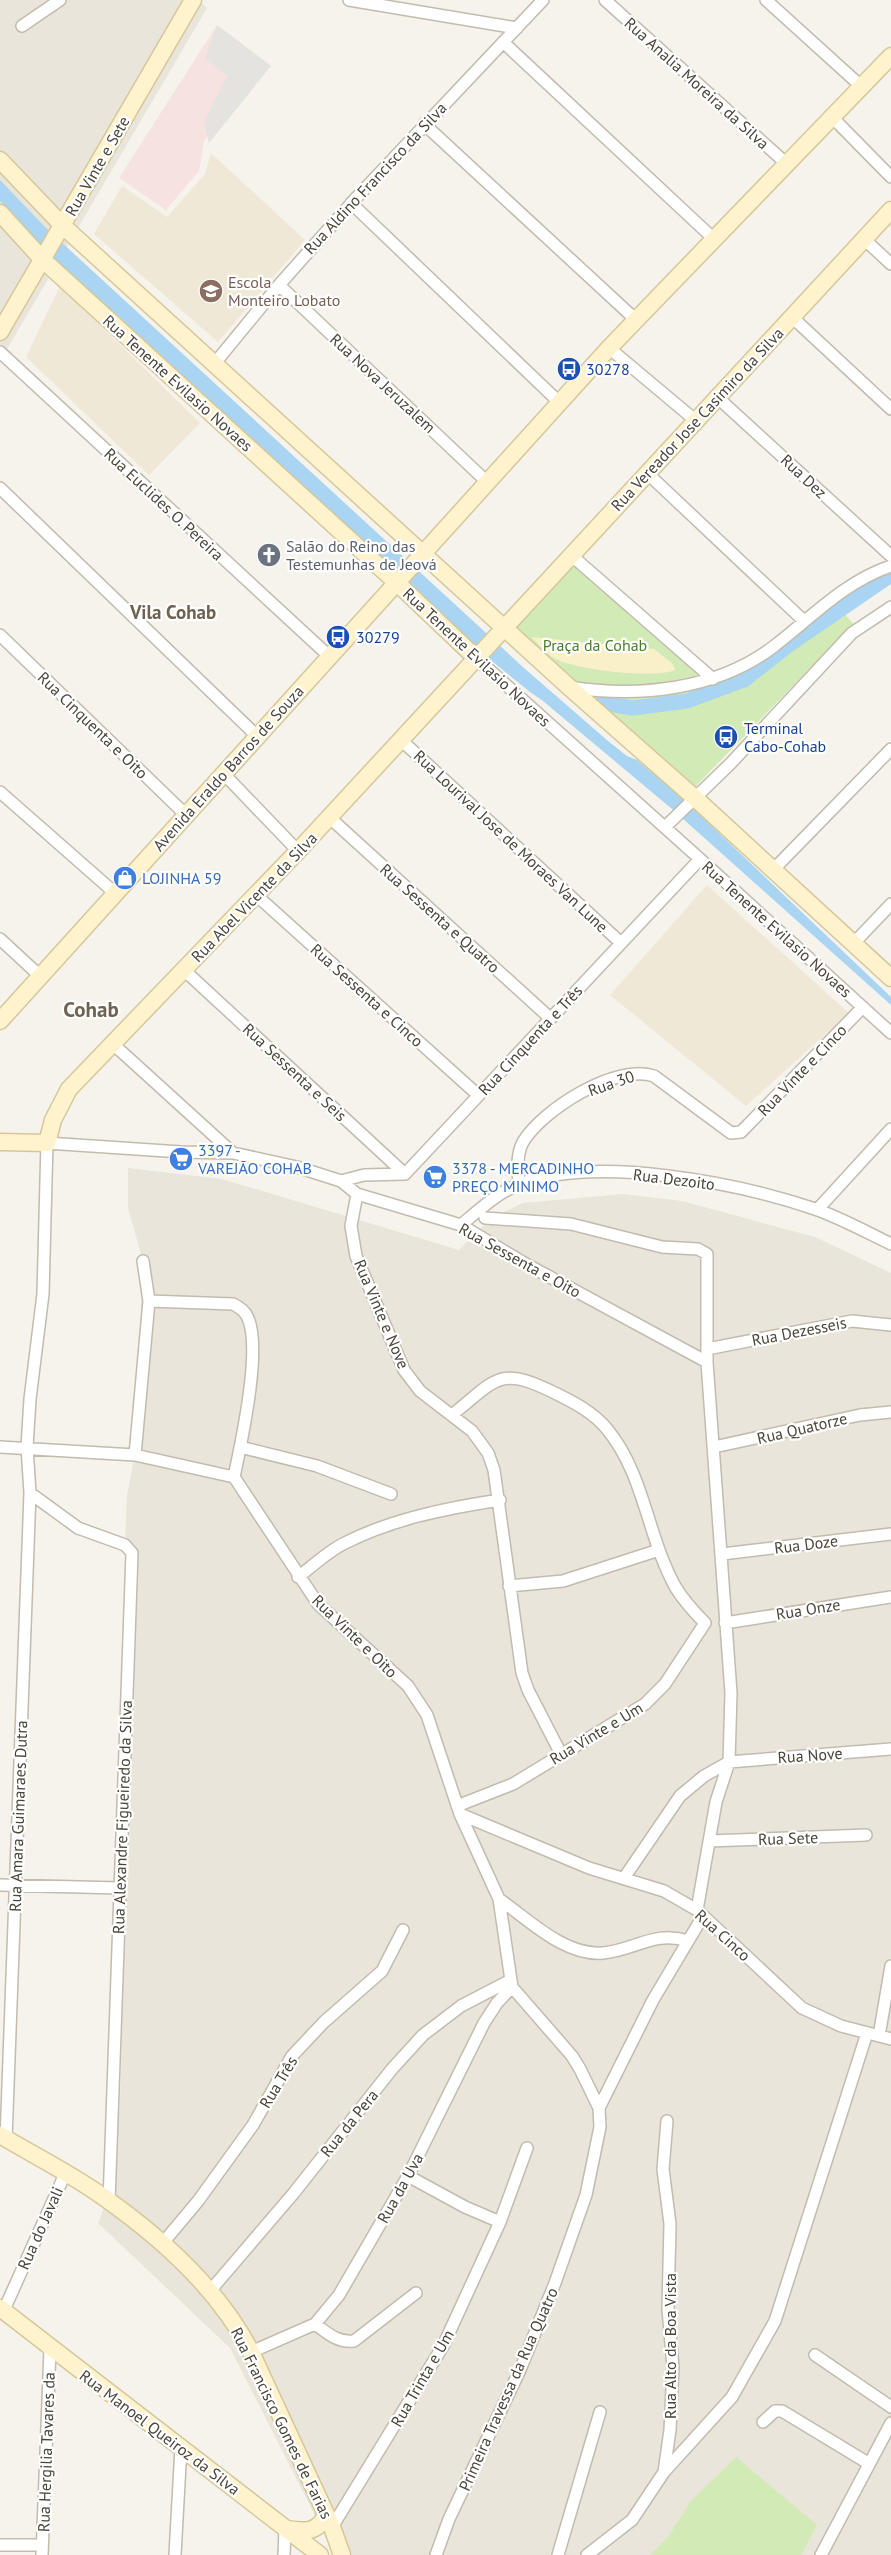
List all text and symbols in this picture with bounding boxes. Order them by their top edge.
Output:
street label: Rua Analia Moreira da Silva [621,13,773,153]
street label: Rua Aldino Francisco da Silva [299,98,451,258]
street label: Rua Vinte e Sete [60,113,134,219]
place label: Escola Monteiro Lobato [228,272,340,310]
school or university icon: Escola Monteiro Lobato [198,278,224,304]
street label: Rua Tenente Evilasio Novaes [99,310,257,456]
street label: Rua Vereador Jose Casimiro da Silva [606,323,788,515]
street label: Rua Nova Jeruzalem [326,329,440,437]
bus stop icon: 30278 [556,356,582,382]
place label: 30278 [586,359,630,379]
street label: Rua Euclides O. Pereira [100,444,228,564]
street label: Rua Dez [777,450,831,502]
place label: Salão do Reino das Testemunhas de Jeová [286,536,437,574]
church icon: Salão do Reino das Testemunhas de Jeová [256,542,282,568]
street label: Rua Tenente Evilasio Novaes [399,583,555,731]
district label: Vila Cohab [129,600,216,624]
bus stop icon: 30279 [325,624,351,650]
place label: 30279 [356,627,400,647]
park label: Praça da Cohab [543,635,647,655]
street label: Rua Cinquenta e Oito [34,667,152,783]
street label: Avenida Eraldo Barros de Souza [148,681,308,855]
place label: Terminal Cabo-Cohab [744,718,826,756]
bus stop icon: Terminal Cabo-Cohab [713,724,739,750]
street label: Rua Lourival Jose de Moraes Van Lune [410,746,612,936]
street label: Rua Abel Vicente da Silva [187,828,321,966]
street label: Rua Tenente Evilasio Novaes [698,856,856,1002]
street label: Rua Sessenta e Quatro [376,859,504,977]
shop icon: LOJINHA 59 [112,865,138,891]
place label: LOJINHA 59 [142,868,221,888]
street label: Rua Sessenta e Cinco [307,939,427,1051]
street label: Rua Cinquenta e Três [474,981,586,1099]
district label: Cohab [63,996,119,1023]
street label: Rua Sessenta e Seis [239,1019,351,1125]
street label: Rua Vinte e Cinco [753,1020,851,1120]
street label: Rua 30 [585,1066,637,1100]
place label: 3397 - VAREJÃO COHAB [197,1140,312,1178]
supermarket icon: 3397 - VAREJÃO COHAB [168,1146,194,1172]
place label: 3378 - MERCADINHO PREÇO MINIMO [452,1158,594,1196]
supermarket icon: 3378 - MERCADINHO PREÇO MINIMO [422,1164,448,1190]
street label: Rua Dezoito [632,1164,716,1194]
street label: Rua Sessenta e Oito [456,1218,584,1302]
street label: Rua Vinte e Nove [350,1256,414,1372]
street label: Rua Dezesseis [750,1312,848,1350]
street label: Rua Quatorze [755,1408,849,1448]
street label: Rua Doze [773,1530,839,1558]
street label: Rua Vinte e Oito [308,1590,402,1682]
street label: Rua Onze [774,1594,842,1624]
street label: Rua Vinte e Um [546,1697,646,1769]
street label: Rua Alexandre Figueiredo da Silva [108,1700,136,1934]
street label: Rua Amara Guimaraes Dutra [5,1720,31,1912]
street label: Rua Nove [777,1743,843,1767]
street label: Rua Sete [758,1827,818,1849]
street label: Rua Cinco [691,1905,755,1965]
street label: Rua Três [255,2052,301,2112]
street label: Rua da Pera [316,2085,382,2161]
street label: Rua da Uva [373,2149,427,2227]
street label: Rua do Javali [13,2183,67,2273]
street label: Rua Alto da Boa Vista [660,2273,680,2419]
street label: Primeira Travessa da Rua Quatro [454,2284,562,2494]
street label: Rua Francisco Gomes de Farias [227,2324,337,2522]
street label: Rua Trinta e Um [386,2326,458,2430]
street label: Rua Manoel Queiroz da Silva [76,2365,244,2499]
street label: Rua Hergilia Tavares da [33,2372,59,2532]

